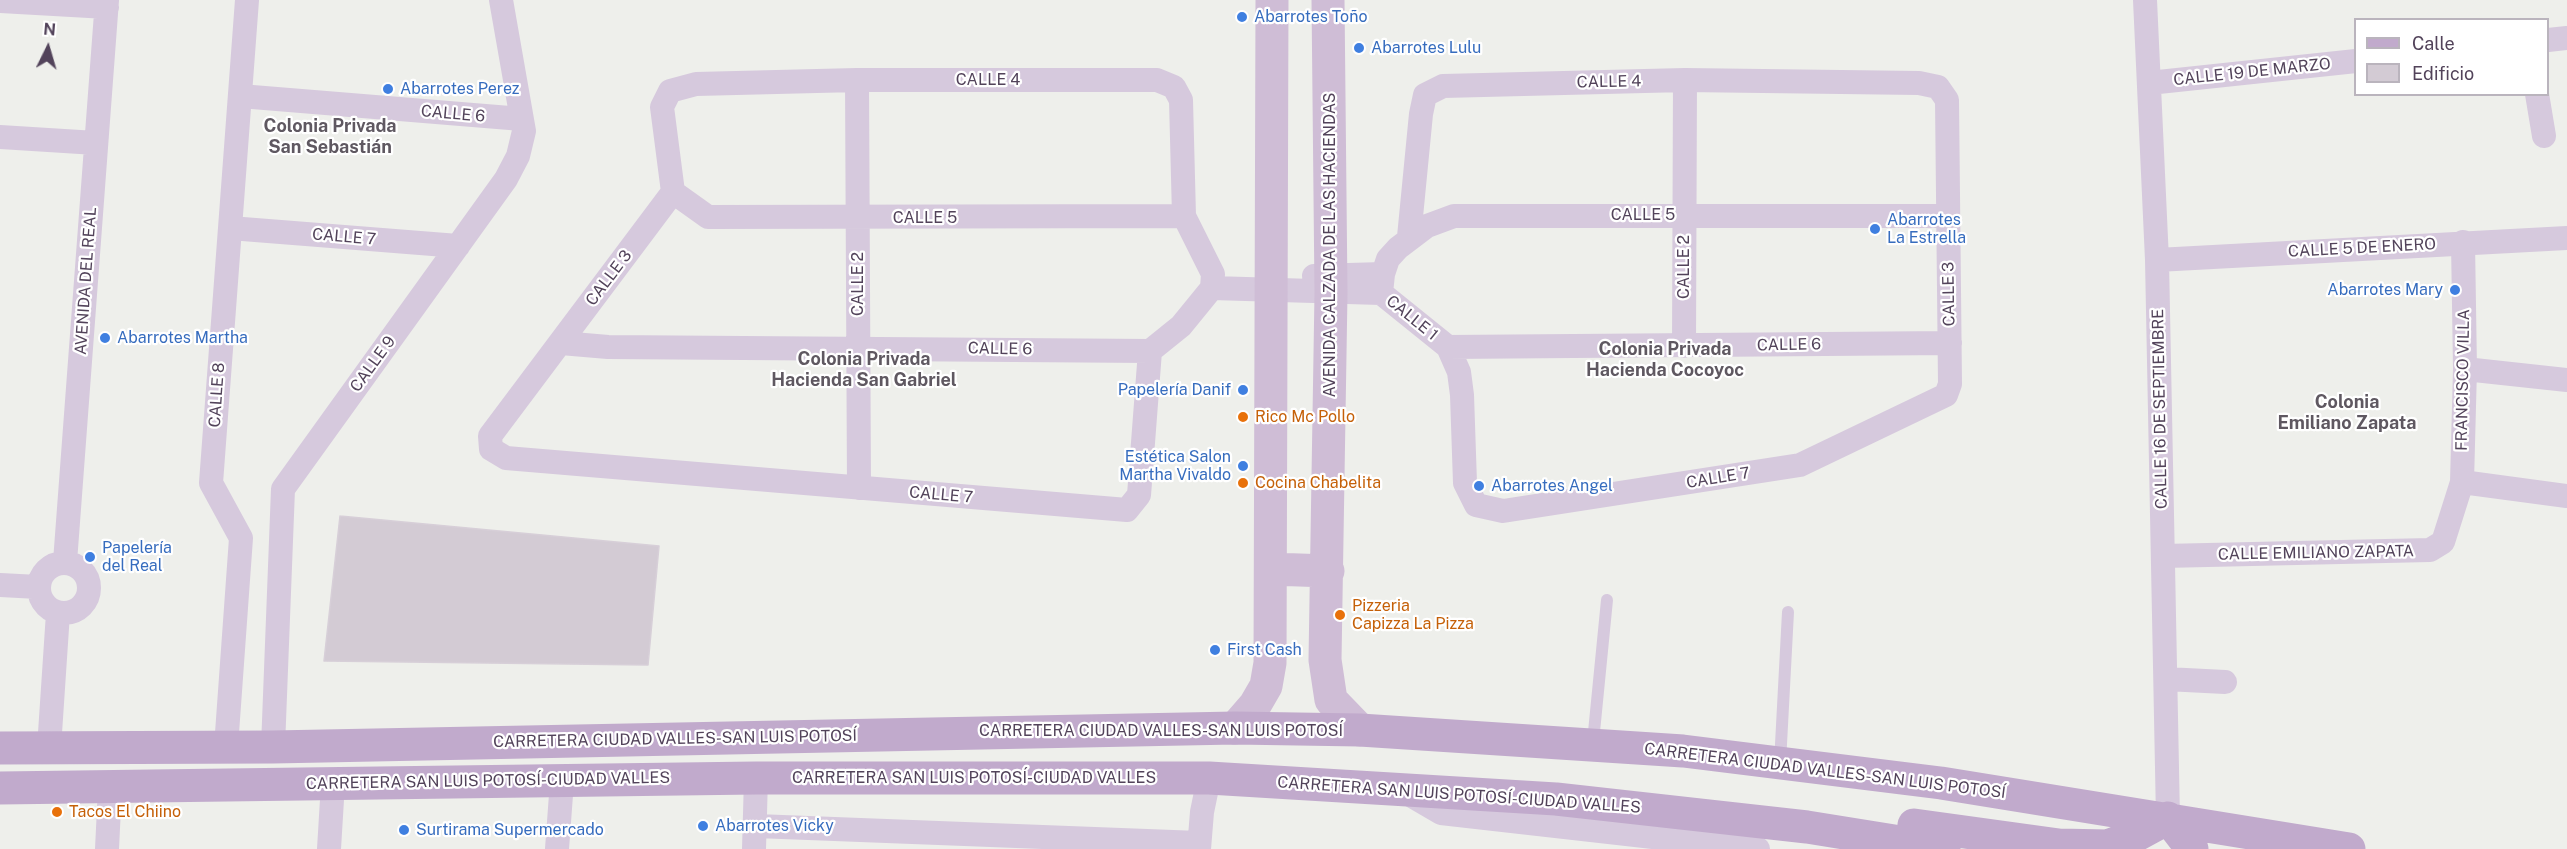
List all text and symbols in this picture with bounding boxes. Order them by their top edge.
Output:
place label: Abarrotes Toño [1254,7,1367,27]
marker: Abarrotes Toño [1235,10,1249,24]
north arrow [18,18,78,78]
legend [2354,18,2549,96]
text: N [43,20,57,40]
text: Calle [2412,33,2455,54]
place label: Abarrotes Lulu [1371,38,1481,58]
marker: Abarrotes Lulu [1352,41,1366,55]
street label: CALLE 19 DE MARZO [2172,54,2332,90]
text: Edificio [2412,63,2474,84]
street label: CALLE 4 [956,70,1020,90]
street label: CALLE 4 [1577,72,1641,92]
place label: Abarrotes Perez [400,79,520,99]
marker: Abarrotes Perez [381,82,395,96]
street label: AVENIDA CALZADA DE LAS HACIENDAS [1320,92,1340,398]
street label: CALLE 6 [420,102,486,126]
district label: Colonia Privada San Sebastián [263,115,397,158]
street label: CALLE 5 [1611,205,1675,225]
street label: AVENIDA DEL REAL [71,206,101,356]
street label: CALLE 5 [893,208,957,228]
place label: Abarrotes La Estrella [1887,210,1966,248]
marker: Abarrotes La Estrella [1868,222,1882,236]
street label: CALLE 7 [311,225,377,249]
street label: CALLE 2 [1674,235,1694,299]
street label: CALLE 5 DE ENERO [2288,235,2436,261]
street label: CALLE 3 [582,246,636,310]
street label: CALLE 2 [848,252,868,316]
street label: CALLE 3 [1939,262,1959,326]
place label: Abarrotes Mary [2327,280,2443,300]
marker: Abarrotes Mary [2448,283,2462,297]
street label: CALLE 1 [1382,291,1442,345]
street label: CALLE 16 DE SEPTIEMBRE [2149,309,2171,509]
street label: FRANCISCO VILLA [2452,309,2474,451]
place label: Abarrotes Martha [117,328,248,348]
marker: Abarrotes Martha [98,331,112,345]
street label: CALLE 9 [346,332,400,396]
street label: CALLE 6 [1757,335,1821,355]
district label: Colonia Privada Hacienda Cocoyoc [1586,338,1744,380]
street label: CALLE 6 [968,339,1032,359]
district label: Colonia Privada Hacienda San Gabriel [771,348,957,391]
street label: CALLE 8 [205,362,229,428]
place label: Papelería Danif [1118,380,1231,400]
marker: Papelería Danif [1236,383,1250,397]
district label: Colonia Emiliano Zapata [2277,391,2417,434]
place label: Rico Mc Pollo [1255,407,1355,427]
marker: Rico Mc Pollo [1236,410,1250,424]
place label: Estética Salon Martha Vivaldo [1119,447,1231,485]
marker: Estética Salon Martha Vivaldo [1236,459,1250,473]
street label: CALLE 7 [1685,464,1751,492]
place label: Cocina Chabelita [1255,473,1381,493]
marker: Cocina Chabelita [1236,476,1250,490]
place label: Abarrotes Angel [1491,476,1613,496]
marker: Abarrotes Angel [1472,479,1486,493]
street label: CALLE 7 [908,483,974,507]
place label: Papelería del Real [102,538,172,576]
street label: CALLE EMILIANO ZAPATA [2218,542,2414,564]
marker: Papelería del Real [83,550,97,564]
place label: Pizzeria Capizza La Pizza [1352,596,1474,634]
marker: Pizzeria Capizza La Pizza [1333,608,1347,622]
place label: First Cash [1227,640,1302,660]
marker: First Cash [1208,643,1222,657]
street label: CARRETERA CIUDAD VALLES-SAN LUIS POTOSÍ [979,721,1343,741]
street label: CARRETERA CIUDAD VALLES-SAN LUIS POTOSÍ [493,726,857,752]
street label: CARRETERA CIUDAD VALLES-SAN LUIS POTOSÍ [1643,739,2007,803]
street label: CARRETERA SAN LUIS POTOSÍ-CIUDAD VALLES [306,768,670,794]
street label: CARRETERA SAN LUIS POTOSÍ-CIUDAD VALLES [792,768,1156,788]
street label: CARRETERA SAN LUIS POTOSÍ-CIUDAD VALLES [1277,773,1641,817]
place label: Tacos El Chiino [69,802,181,822]
marker: Tacos El Chiino [50,805,64,819]
place label: Abarrotes Vicky [715,816,834,836]
marker: Abarrotes Vicky [696,819,710,833]
place label: Surtirama Supermercado [416,820,604,840]
marker: Surtirama Supermercado [397,823,411,837]

